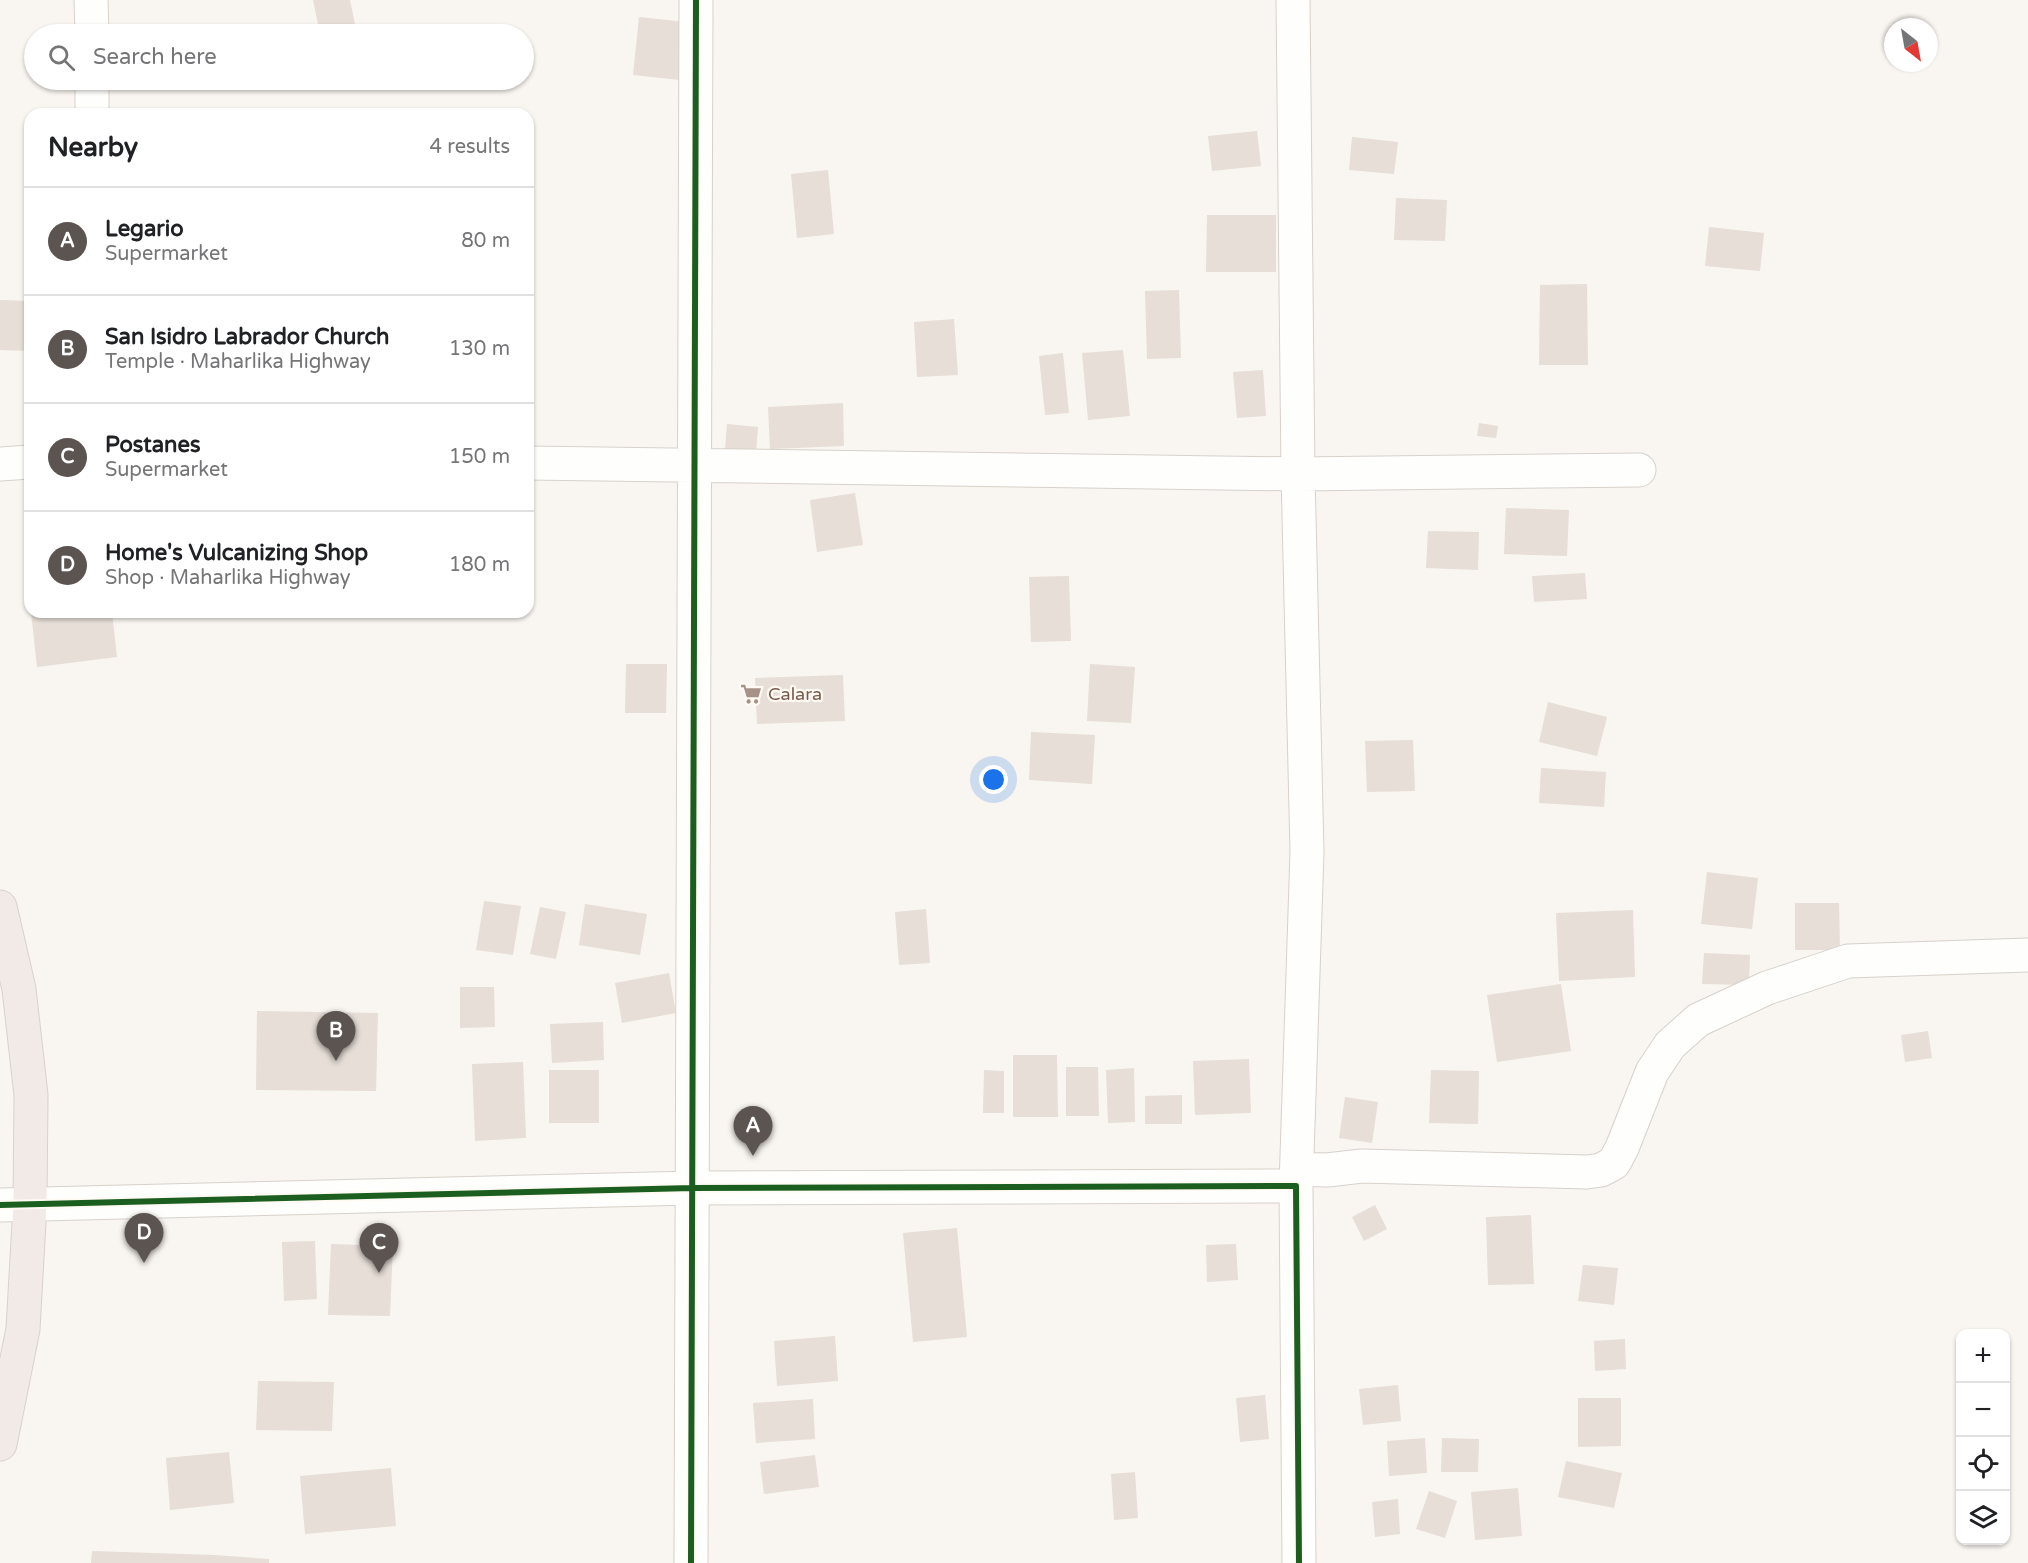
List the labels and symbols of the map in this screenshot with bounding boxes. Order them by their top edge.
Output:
north arrow [1884,18,1938,72]
supermarket icon: Calara [739,682,763,706]
place label: Calara [768,683,822,705]
your location [979,765,1008,794]
pin: B [316,1012,356,1061]
pin: A [734,1106,772,1156]
pin: D [124,1214,164,1263]
pin: C [360,1224,398,1273]

